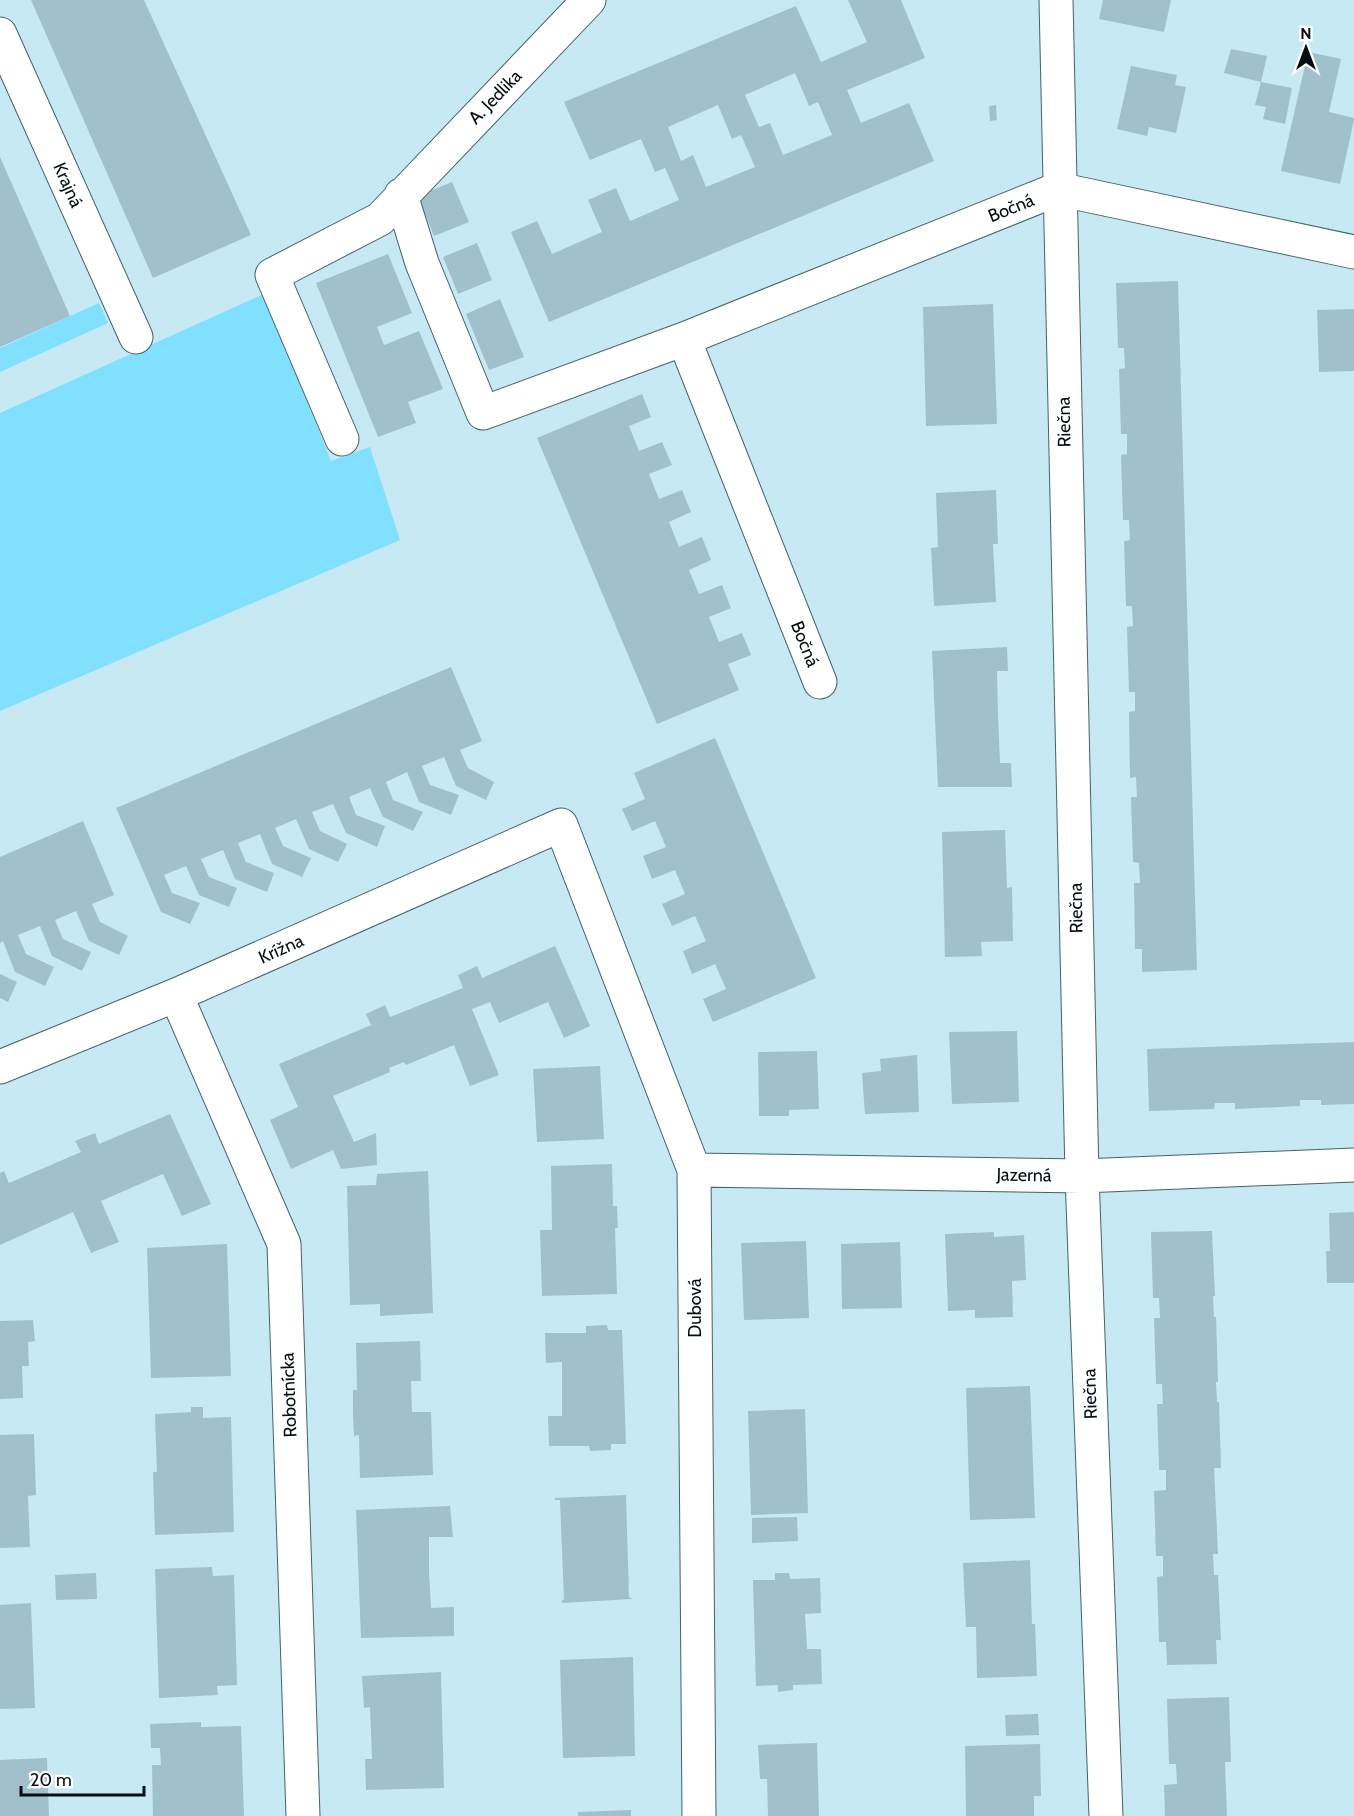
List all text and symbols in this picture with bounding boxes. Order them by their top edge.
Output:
north arrow [1276,18,1336,78]
text: N [1300,24,1312,43]
street label: A. Jedlika [464,65,526,129]
street label: Krajná [48,159,88,211]
street label: Bočná [985,189,1037,227]
street label: Riečna [1053,396,1075,448]
street label: Bočná [786,618,824,670]
street label: Riečna [1065,882,1087,934]
street label: Krížna [255,929,307,969]
street label: Jazerná [995,1164,1052,1186]
street label: Dubová [684,1278,706,1338]
street label: Robotnícka [277,1352,301,1438]
street label: Riečna [1078,1368,1102,1420]
scale bar [21,1759,144,1797]
text: 20 m [30,1769,72,1791]

